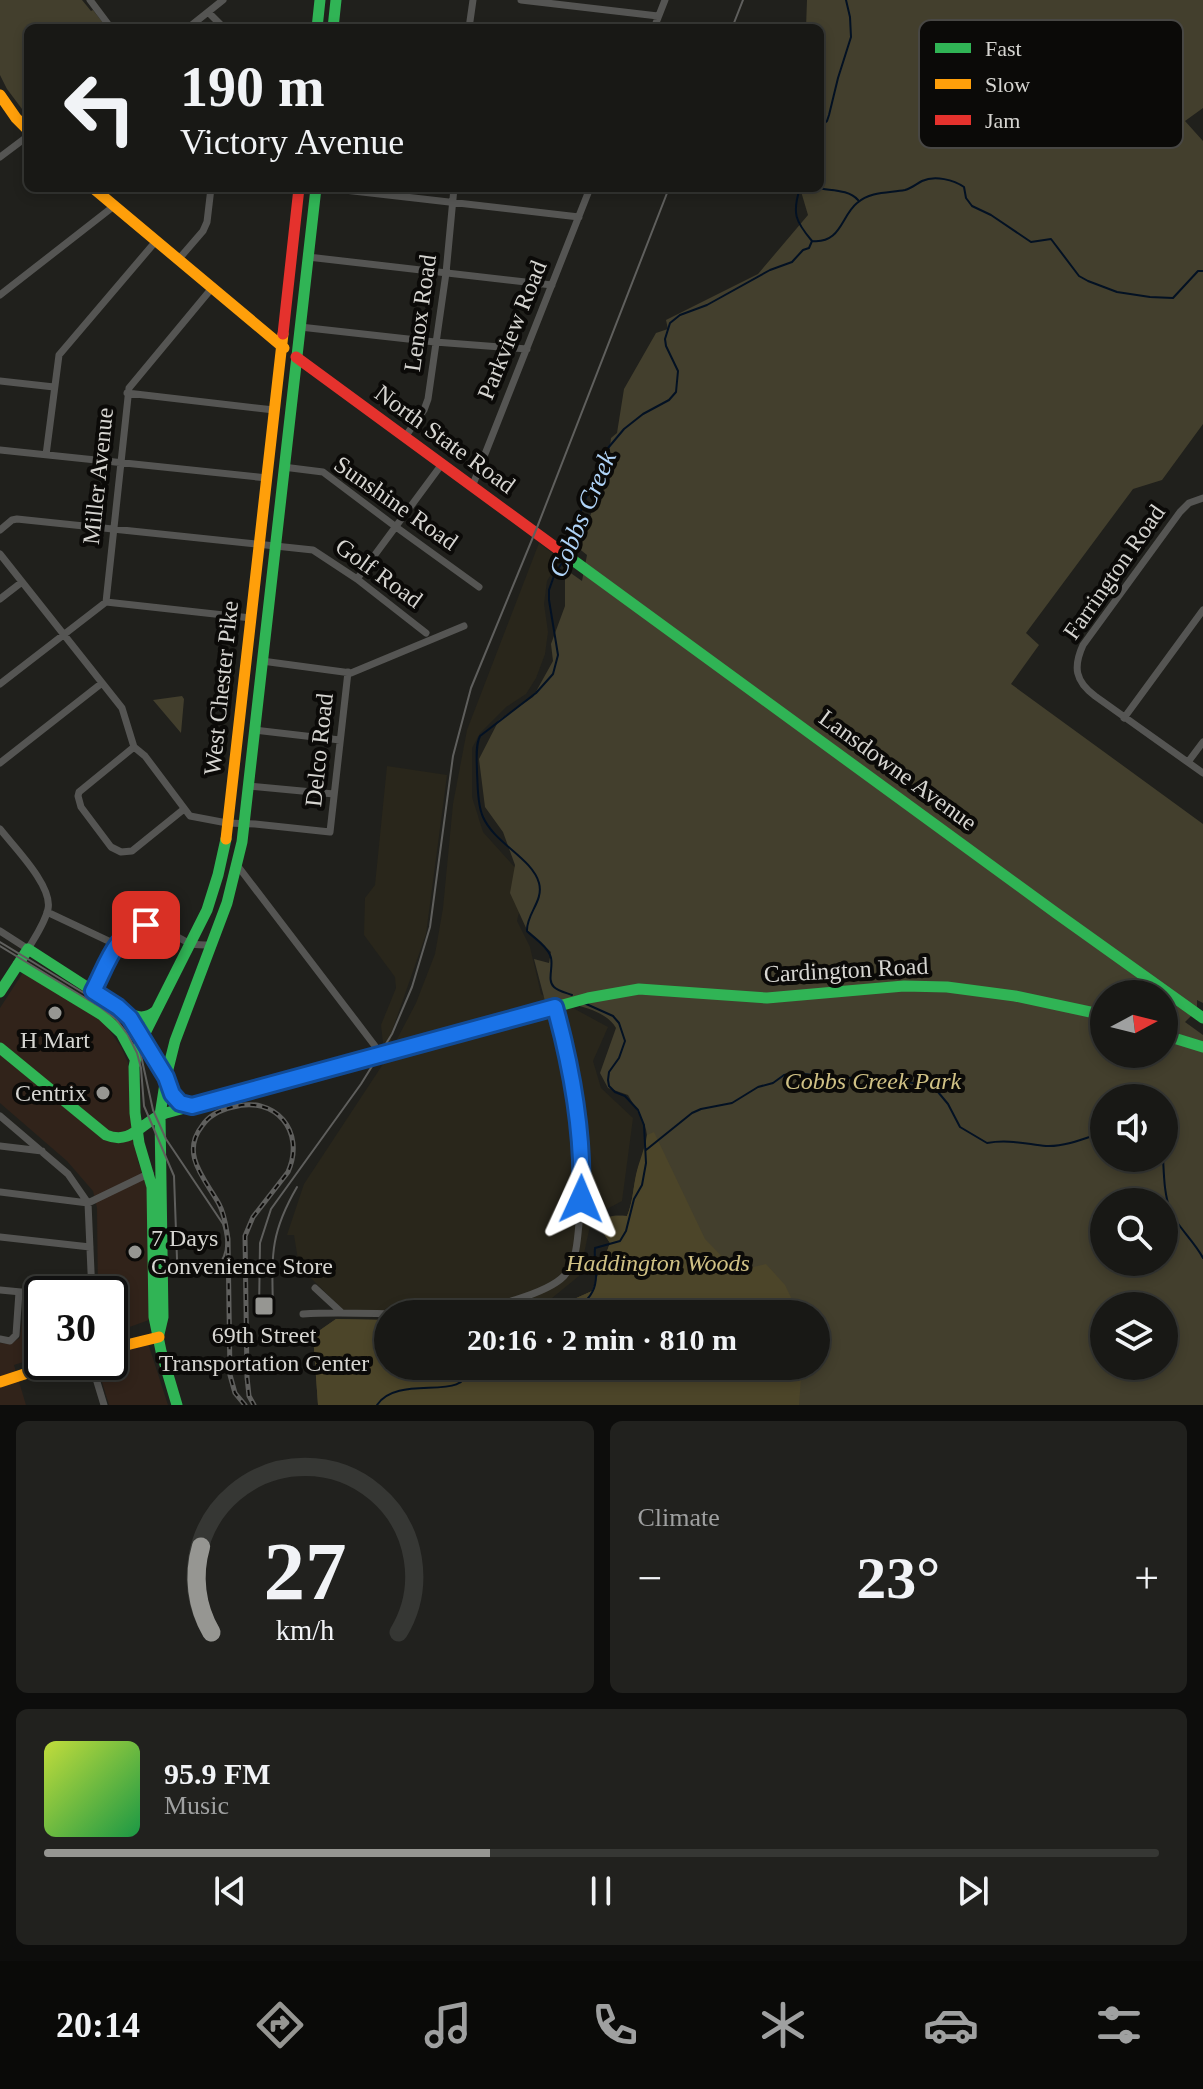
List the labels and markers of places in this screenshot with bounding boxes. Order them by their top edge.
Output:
pin [112,891,180,959]
marker: H Mart [46,1004,64,1022]
place label: H Mart [20,1027,90,1053]
place label: Centrix [15,1080,87,1106]
marker: Centrix [94,1084,112,1102]
place label: 7 Days Convenience Store [151,1225,333,1279]
marker: 7 Days Convenience Store [126,1243,144,1261]
marker: 69th Street Transportation Center [253,1295,275,1317]
place label: 69th Street Transportation Center [159,1322,369,1376]

